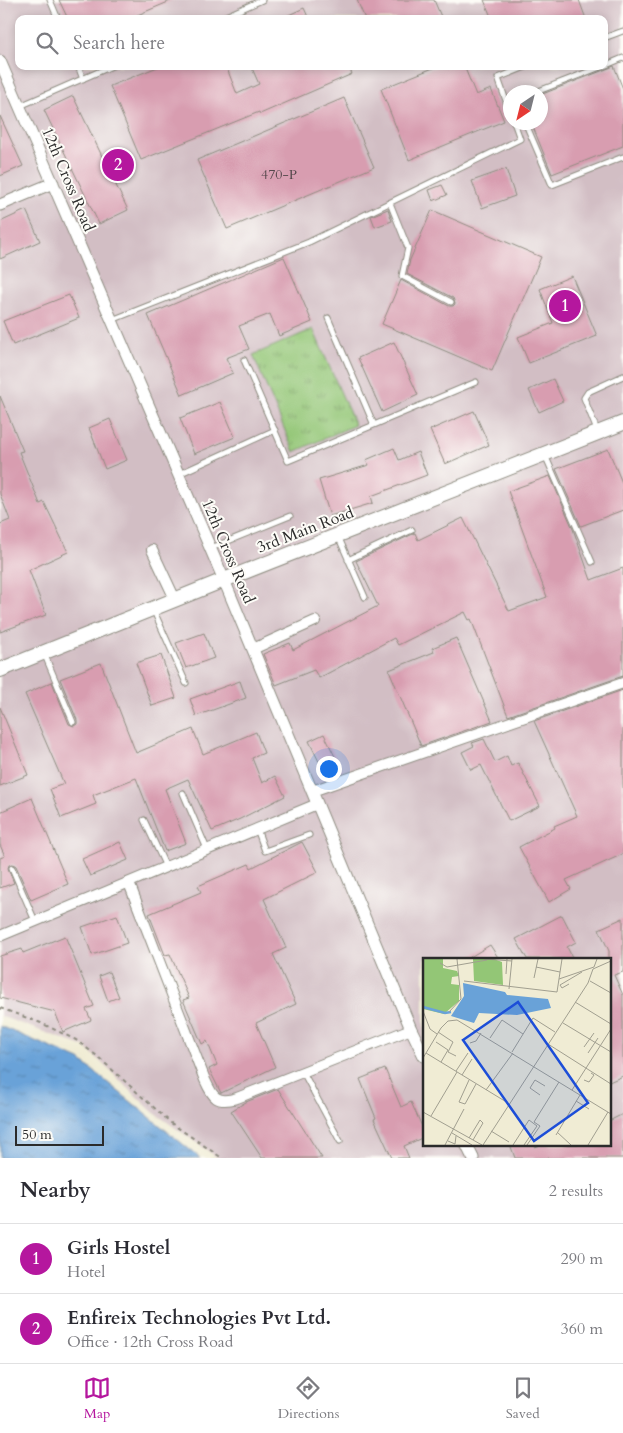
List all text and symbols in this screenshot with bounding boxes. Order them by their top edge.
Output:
search box [15,15,608,70]
icon: search [33,29,61,57]
text: Search here [73,30,165,56]
north arrow [503,85,548,130]
street label: 12th Cross Road [36,124,100,235]
pin: 2 [102,146,134,184]
house number: 470-P [261,165,297,184]
pin: 1 [549,287,581,325]
street label: 12th Cross Road [196,496,260,607]
street label: 3rd Main Road [254,501,357,558]
your location [316,756,342,782]
inset map [423,958,610,1146]
scale bar [15,1123,104,1146]
text: 50 m [22,1125,52,1144]
text: Nearby [20,1176,91,1205]
text: 2 results [549,1180,603,1202]
text: Girls Hostel [67,1235,170,1261]
text: 1 [32,1248,40,1270]
text: 290 m [561,1248,603,1270]
text: Hotel [67,1261,105,1283]
text: Enfireix Technologies Pvt Ltd. [67,1305,331,1331]
text: 2 [32,1318,40,1340]
text: 360 m [561,1318,603,1340]
text: Office · 12th Cross Road [67,1331,233,1353]
tab: Map [83,1374,111,1423]
tab: Directions [278,1374,339,1423]
tab: Saved [506,1374,540,1423]

